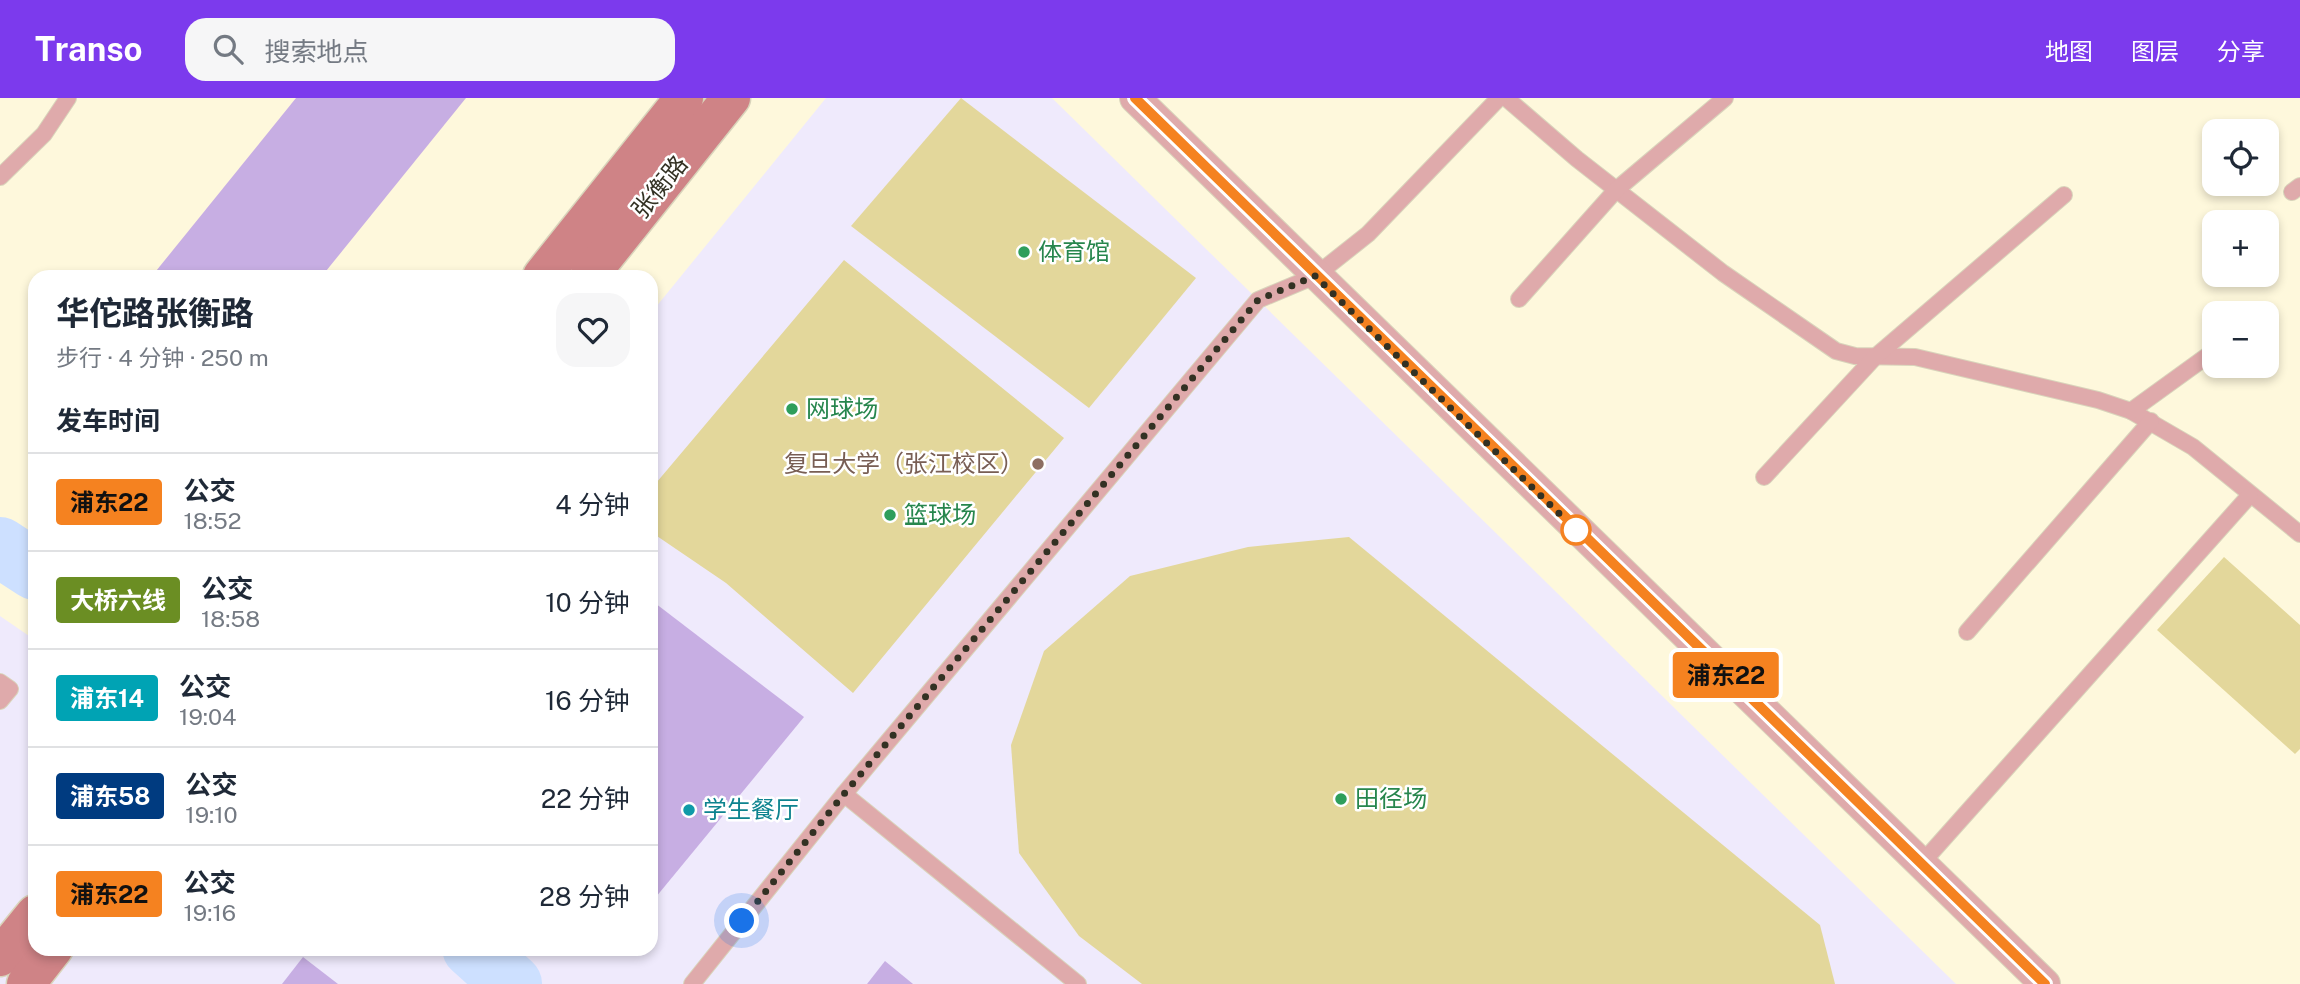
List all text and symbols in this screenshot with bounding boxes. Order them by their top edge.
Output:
search box [185,18,675,81]
text: Transo [35,30,143,68]
icon: search [209,30,247,68]
text: 搜索地点 [265,36,369,67]
text: 地图 [2045,37,2093,65]
text: 图层 [2131,37,2179,65]
text: 分享 [2217,37,2265,65]
map controls [2202,119,2279,378]
button: locate [2202,119,2279,196]
street label: 张衡路 [626,150,693,223]
button: + [2202,210,2279,287]
place label: 体育馆 [1038,237,1110,265]
marker: 体育馆 [1016,244,1032,260]
button: heart [556,293,630,367]
text: 华佗路张衡路 [56,294,254,332]
button: − [2202,301,2279,378]
text: 步行 · 4 分钟 · 250 m [56,344,269,371]
place label: 网球场 [806,394,878,422]
marker: 网球场 [784,401,800,417]
text: 发车时间 [56,405,160,436]
place label: 复旦大学（张江校区） [784,449,1024,477]
marker: 复旦大学（张江校区） [1030,456,1046,472]
text: 公交 [183,475,236,506]
text: 浦东22 [70,488,148,516]
text: 4 分钟 [555,489,630,520]
place label: 篮球场 [904,500,976,528]
text: 18:52 [183,507,241,534]
marker: 篮球场 [882,507,898,523]
unlabelled marker [1561,515,1591,545]
text: 公交 [201,573,253,604]
text: 大桥六线 [70,586,166,614]
text: 10 分钟 [545,587,630,618]
text: 18:58 [201,605,260,632]
line badge: 浦东22 [1677,652,1775,698]
text: 浦东22 [1687,661,1765,689]
text: 公交 [179,671,231,702]
text: 浦东14 [70,684,144,712]
text: 16 分钟 [545,685,630,716]
text: 19:04 [179,703,236,730]
text: 公交 [185,769,237,800]
text: 浦东58 [70,782,150,810]
text: 22 分钟 [541,783,630,814]
place label: 田径场 [1355,784,1427,812]
marker: 田径场 [1333,791,1349,807]
place label: 学生餐厅 [703,795,799,823]
text: 19:10 [185,801,238,828]
marker: 学生餐厅 [681,802,697,818]
text: 公交 [183,867,236,898]
text: 浦东22 [70,880,148,908]
text: 28 分钟 [539,881,630,912]
text: 19:16 [183,899,236,926]
your location [724,903,759,938]

